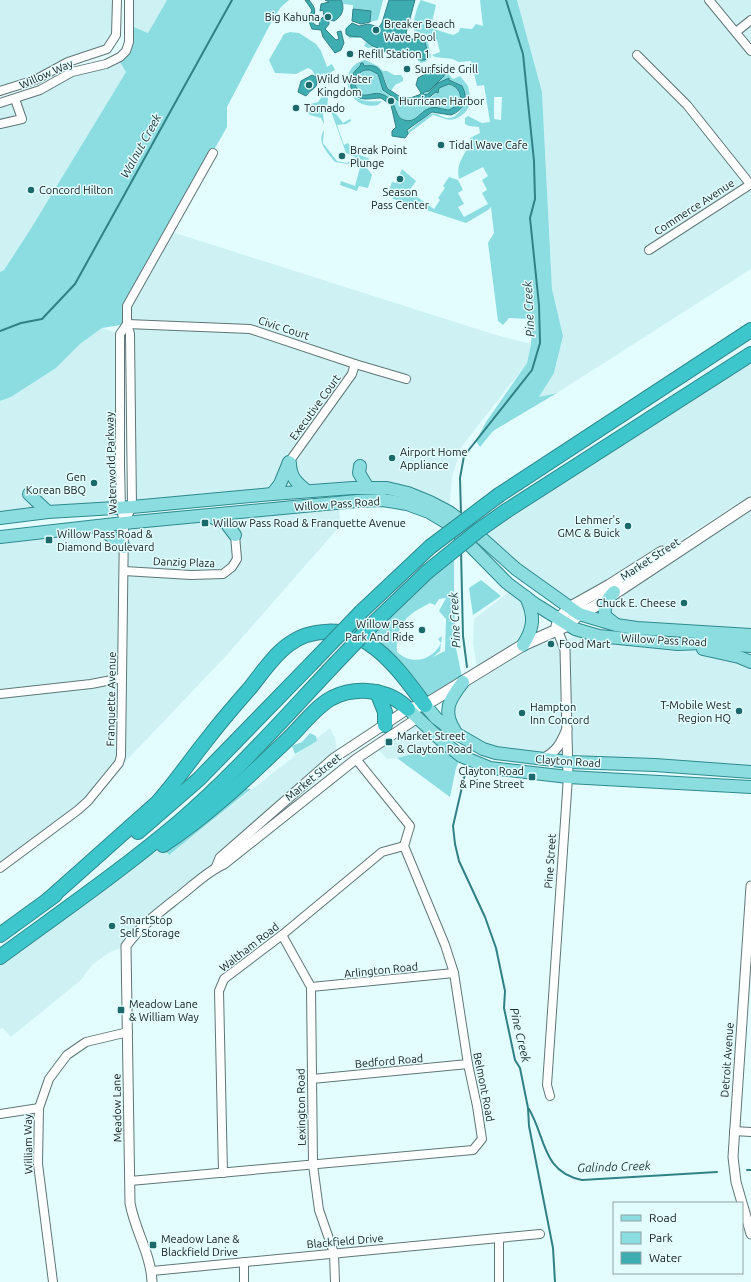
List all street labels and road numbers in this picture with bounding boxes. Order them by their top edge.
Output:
street label: Willow Way [17,57,75,91]
street label: Commerce Avenue [652,177,736,237]
street label: Civic Court [257,314,312,342]
street label: Executive Court [287,371,343,442]
street label: Waterworld Parkway [103,411,119,515]
street label: Willow Pass Road [294,495,380,513]
street label: Market Street [618,535,683,583]
street label: Danzig Plaza [153,555,215,569]
street label: Willow Pass Road [621,632,707,648]
street label: Franquette Avenue [104,652,118,746]
street label: Market Street [283,750,344,803]
street label: Clayton Road [535,753,601,769]
street label: Pine Street [542,833,558,889]
street label: Waltham Road [217,920,281,974]
street label: Arlington Road [343,960,419,980]
street label: Detroit Avenue [718,1022,736,1098]
street label: Belmont Road [471,1051,497,1123]
street label: Bedford Road [354,1052,424,1070]
street label: Lexington Road [294,1068,308,1146]
street label: Meadow Lane [110,1073,124,1143]
street label: William Way [21,1113,35,1174]
street label: Blackfield Drive [306,1232,384,1250]

